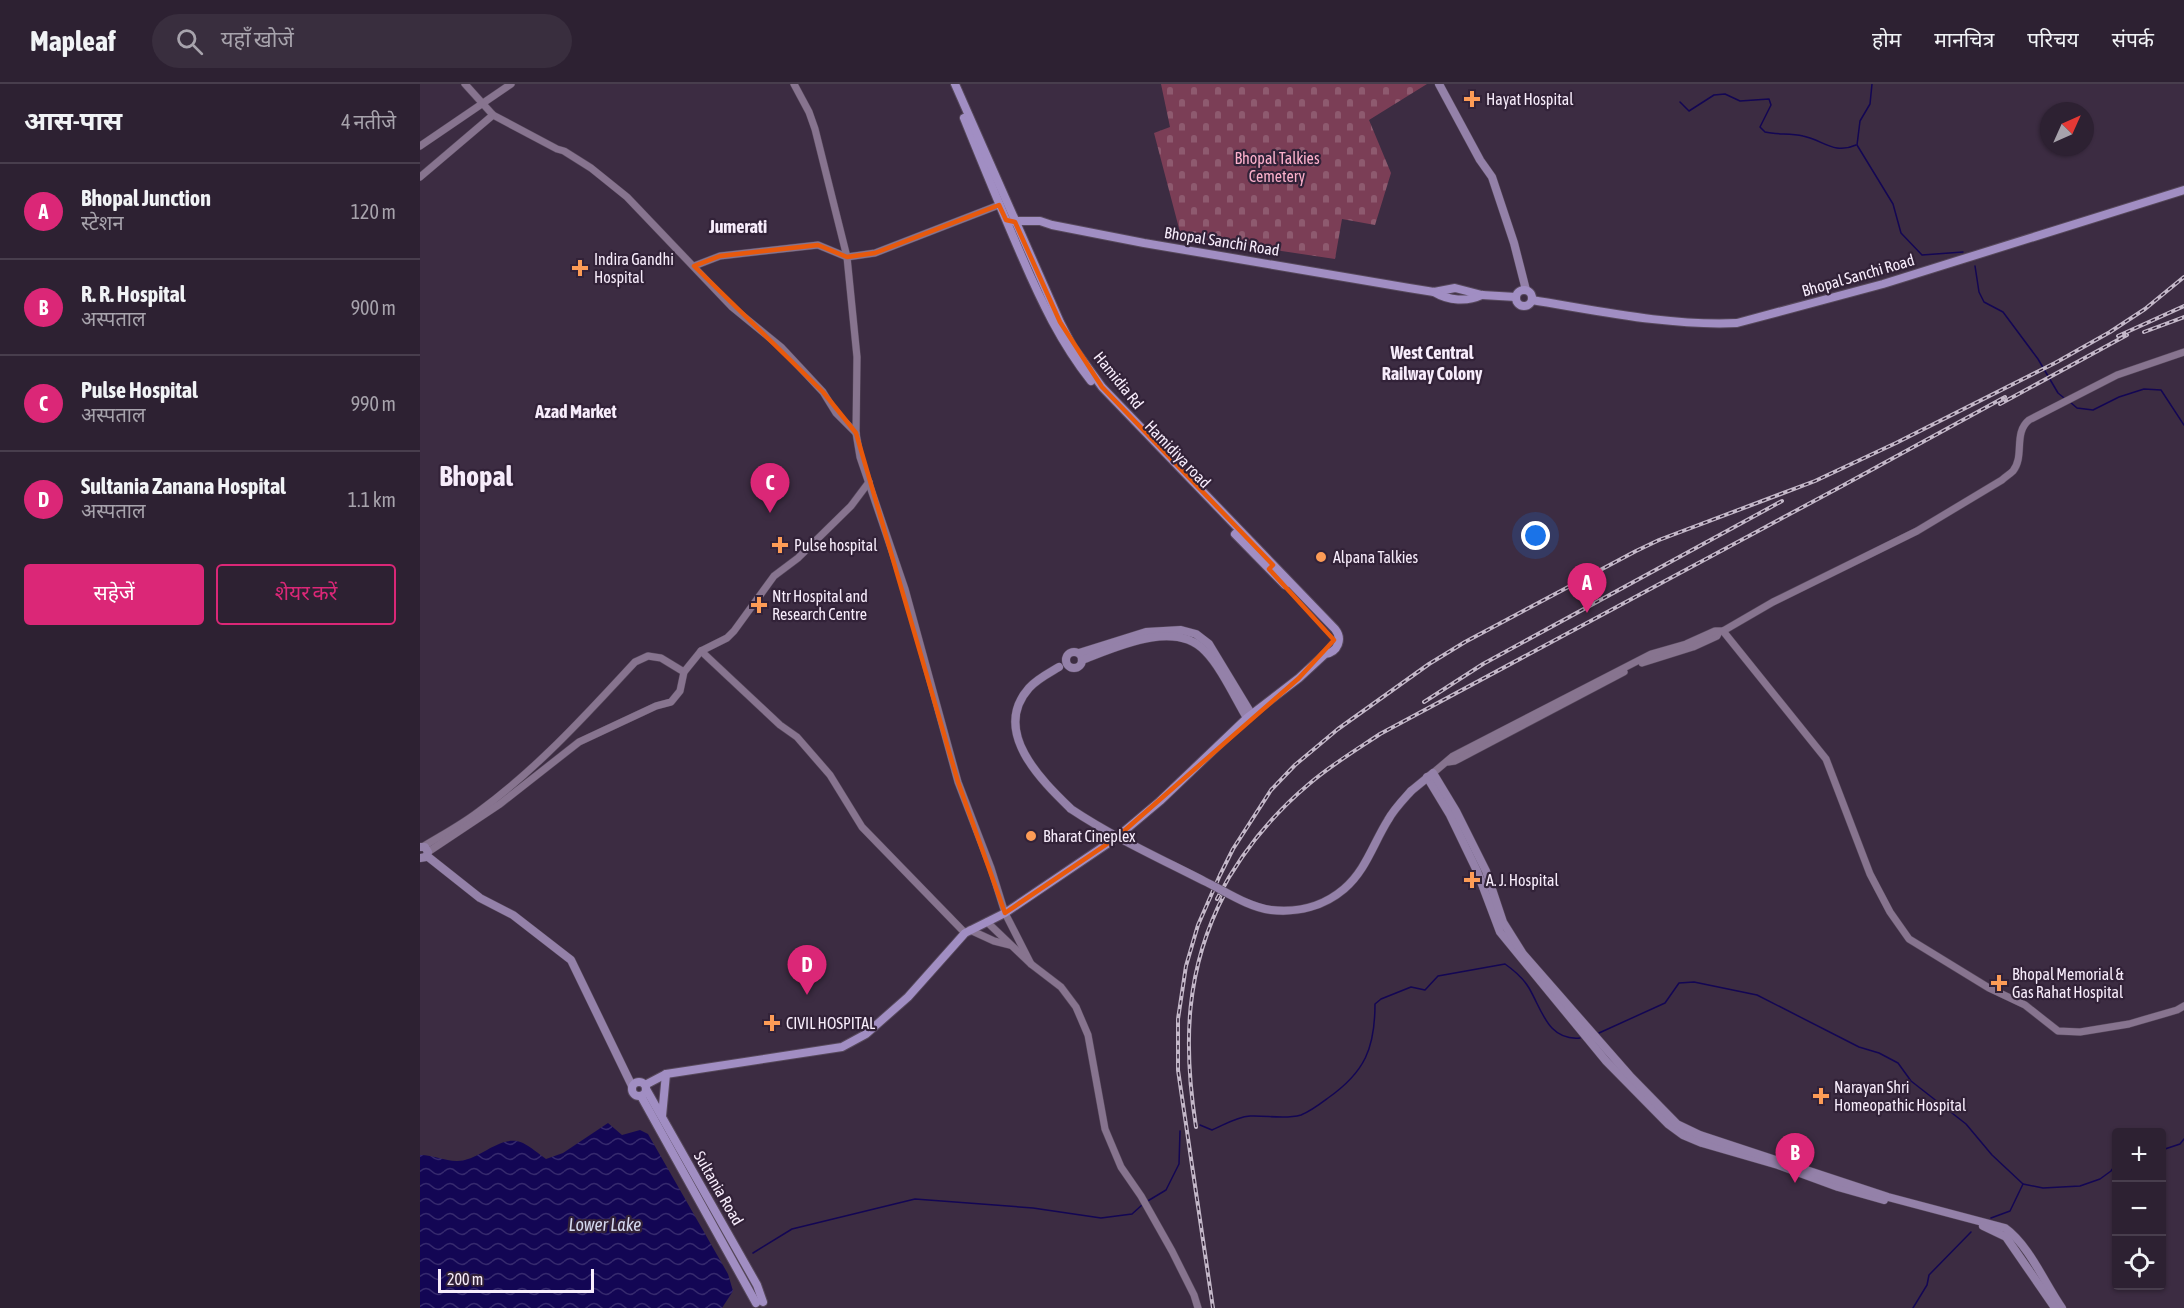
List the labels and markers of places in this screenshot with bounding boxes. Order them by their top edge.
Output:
marker: Hayat Hospital [1463,90,1481,108]
place label: Hayat Hospital [1486,90,1574,109]
place label: Indira Gandhi Hospital [594,250,674,287]
marker: Indira Gandhi Hospital [571,259,589,277]
pin: C [750,464,790,513]
marker: Pulse hospital [771,536,789,554]
place label: Pulse hospital [794,536,878,555]
place label: Alpana Talkies [1333,548,1419,567]
marker: Alpana Talkies [1314,550,1328,564]
pin: A [1568,564,1606,613]
place label: Ntr Hospital and Research Centre [772,587,868,623]
marker: Ntr Hospital and Research Centre [750,596,768,614]
place label: Bharat Cineplex [1043,827,1136,846]
marker: Bharat Cineplex [1024,829,1038,843]
marker: A. J. Hospital [1463,871,1481,889]
place label: A. J. Hospital [1486,871,1559,890]
pin: D [788,946,826,995]
place label: Bhopal Memorial & Gas Rahat Hospital [2012,965,2125,1002]
marker: Bhopal Memorial & Gas Rahat Hospital [1990,974,2008,992]
marker: CIVIL HOSPITAL [763,1014,781,1032]
place label: CIVIL HOSPITAL [786,1014,876,1032]
place label: Narayan Shri Homeopathic Hospital [1834,1078,1967,1115]
marker: Narayan Shri Homeopathic Hospital [1812,1087,1830,1105]
pin: B [1776,1134,1814,1183]

